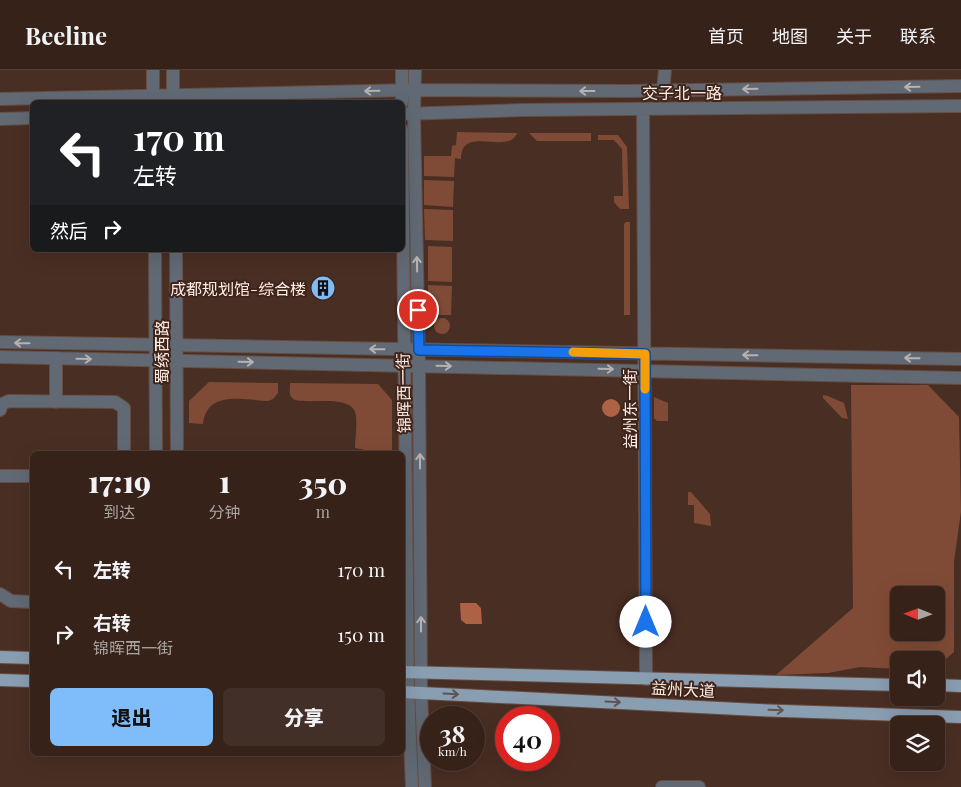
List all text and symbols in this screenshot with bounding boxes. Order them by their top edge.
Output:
text: Beeline [25,19,107,51]
text: 首页 [708,24,744,48]
text: 地图 [772,24,808,48]
text: 关于 [836,24,872,48]
text: 联系 [900,24,936,48]
street label: 交子北一路 [642,82,722,103]
one-way arrow [905,82,921,92]
one-way arrow [742,84,758,94]
one-way arrow [365,86,381,96]
one-way arrow [580,86,596,96]
text: 170 m [133,113,225,160]
icon: left [50,120,115,185]
text: 左转 [133,160,177,190]
icon: right [98,215,126,243]
text: 然后 [50,217,88,243]
one-way arrow [412,256,422,272]
building icon: 成都规划馆-综合楼 [310,275,336,301]
place label: 成都规划馆-综合楼 [170,278,306,299]
pin [397,289,439,331]
icon: arrive [404,296,432,324]
street label: 蜀绣西路 [151,320,172,384]
one-way arrow [15,338,31,348]
one-way arrow [370,344,386,354]
one-way arrow [742,350,758,360]
street label: 锦晖西一街 [392,353,414,433]
one-way arrow [905,353,921,363]
one-way arrow [75,354,91,364]
one-way arrow [238,357,254,367]
one-way arrow [435,361,451,371]
one-way arrow [598,364,614,374]
street label: 益州东一街 [619,369,640,449]
one-way arrow [415,453,425,470]
text: 17:19 [88,461,151,501]
text: 1 [219,461,231,501]
text: 350 [298,463,347,503]
text: 到达 [103,501,135,522]
text: 分钟 [209,501,241,522]
text: m [316,501,330,522]
icon: left [50,555,78,583]
text: 左转 [93,556,131,582]
text: 170 m [337,556,385,582]
north arrow [890,586,945,641]
map controls [890,586,945,771]
position arrow [619,595,671,647]
text: 右转 [93,609,131,635]
one-way arrow [416,616,426,632]
icon: right [50,620,78,648]
text: 150 m [337,621,385,647]
text: 锦晖西一街 [93,637,173,658]
button: sound [890,651,945,706]
street label: 益州大道 [650,677,716,701]
button: 退出 [50,688,213,746]
button: 分享 [223,688,385,746]
one-way arrow [443,689,459,698]
one-way arrow [605,698,621,707]
speed limit sign: 40 [495,706,560,771]
one-way arrow [768,706,784,715]
text: 38 [439,716,466,749]
button: layers [890,716,945,771]
text: km/h [438,743,467,759]

